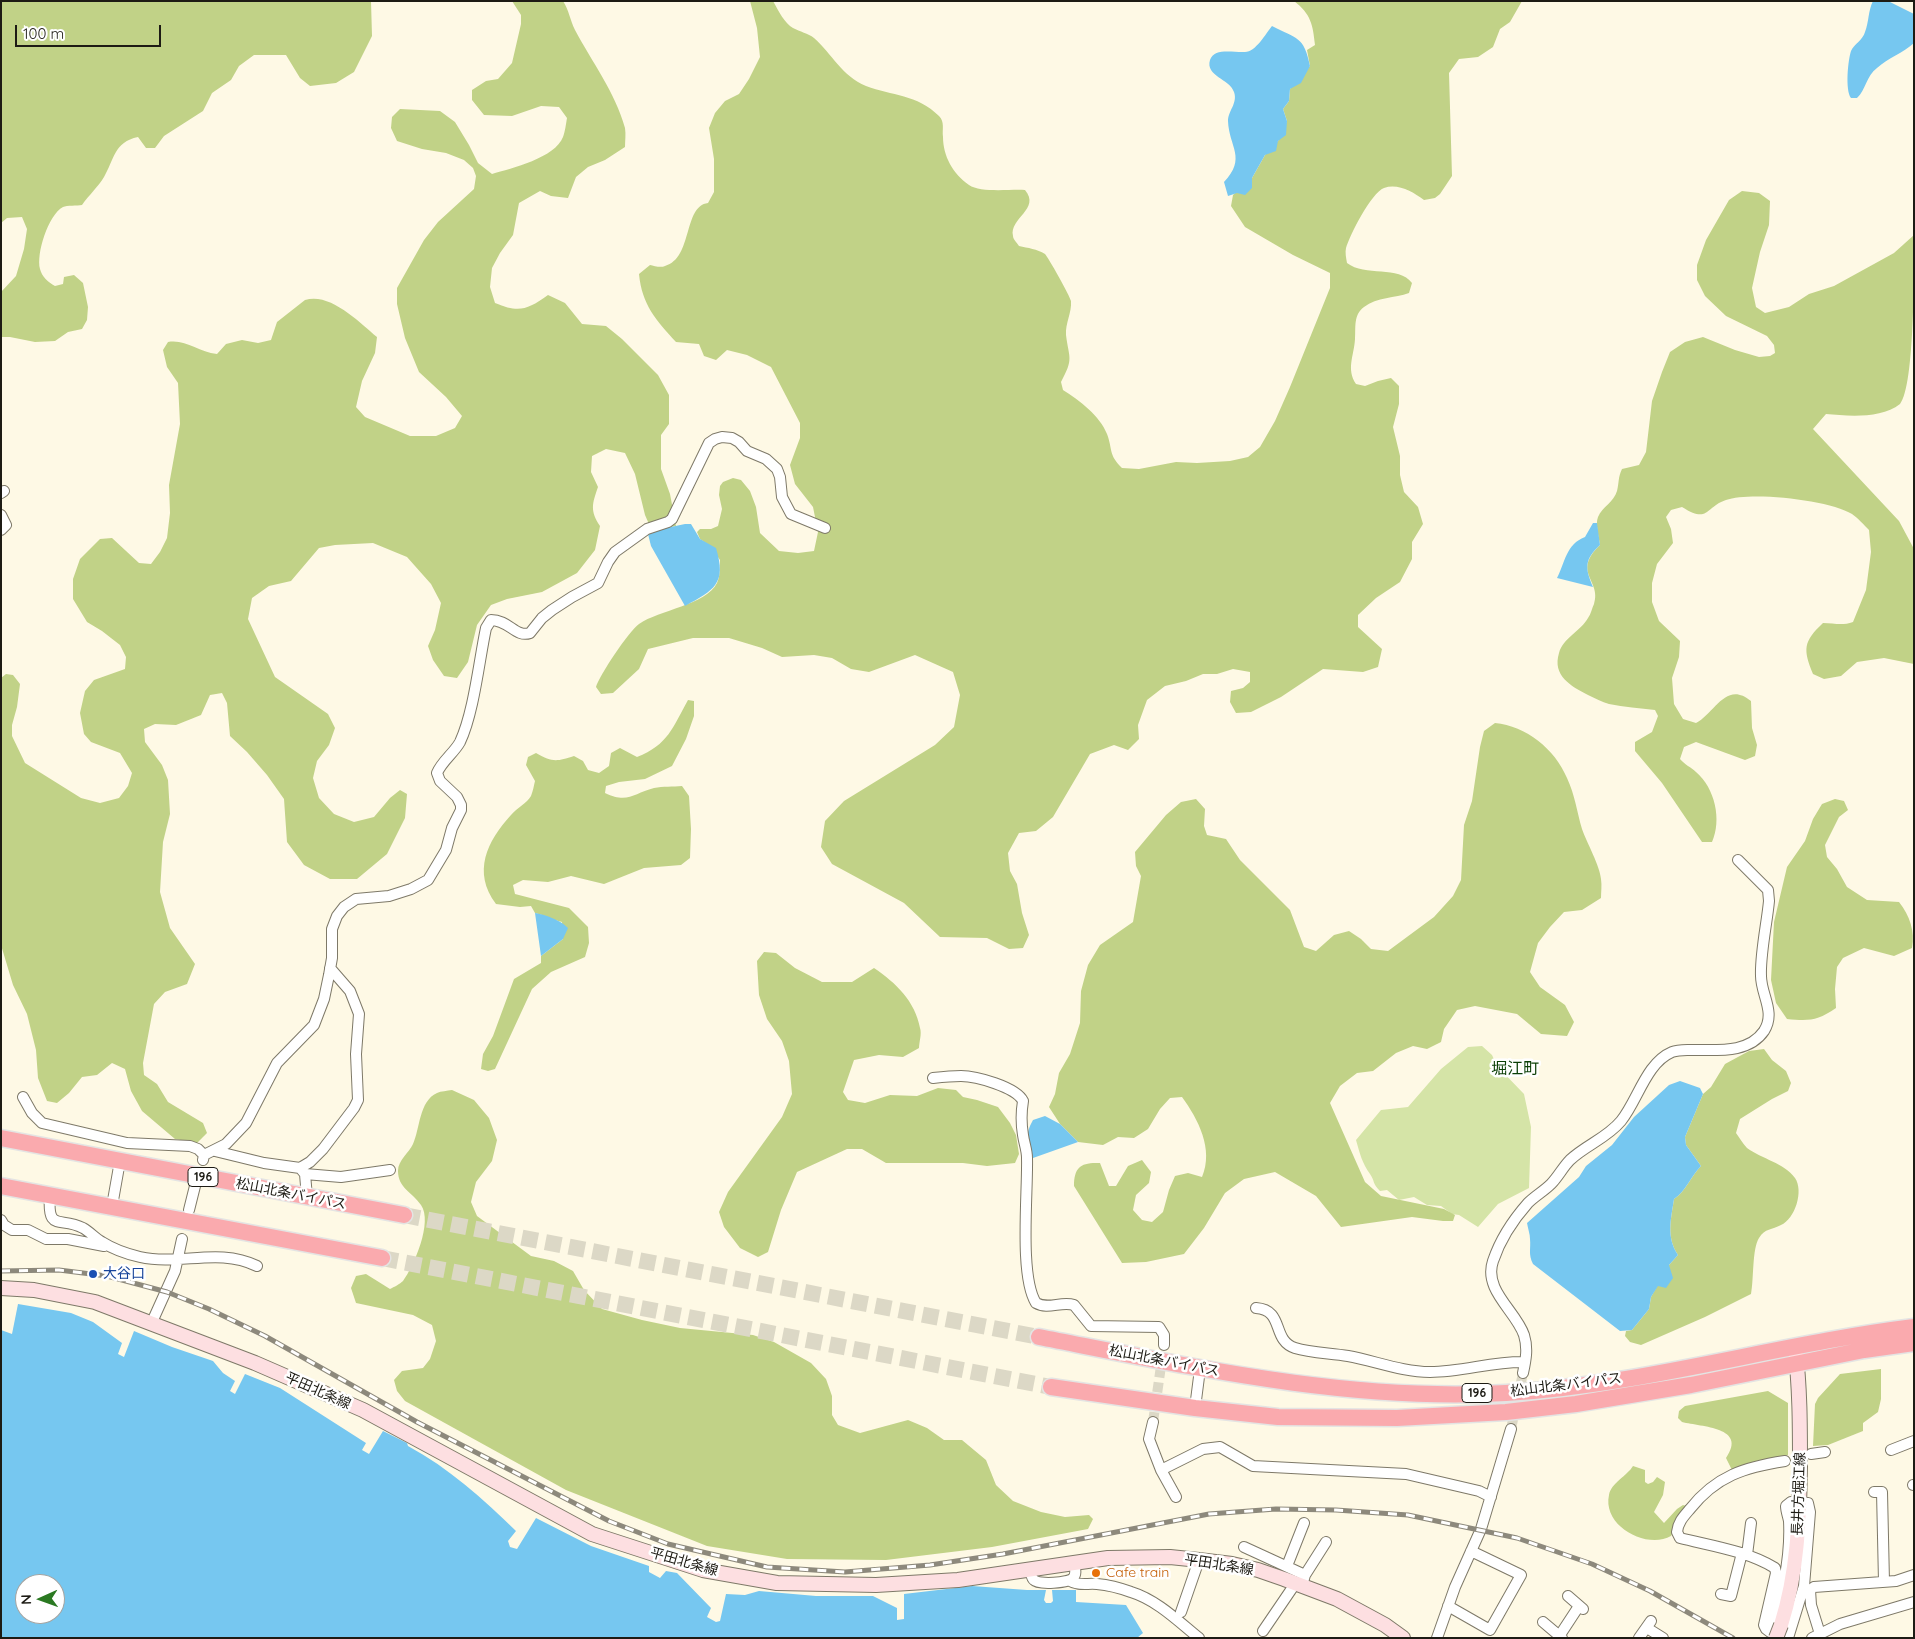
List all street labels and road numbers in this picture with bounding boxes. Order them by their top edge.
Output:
road number: 196 [188,1168,218,1186]
street label: 松山北条バイパス [234,1175,348,1213]
street label: 松山北条バイパス [1107,1342,1221,1380]
street label: 平田北条線 [283,1369,353,1413]
street label: 松山北条バイパス [1509,1370,1623,1400]
road number: 196 [1462,1384,1492,1402]
street label: 長井方堀江線 [1789,1452,1809,1536]
street label: 平田北条線 [648,1544,720,1580]
street label: 平田北条線 [1183,1551,1255,1579]

